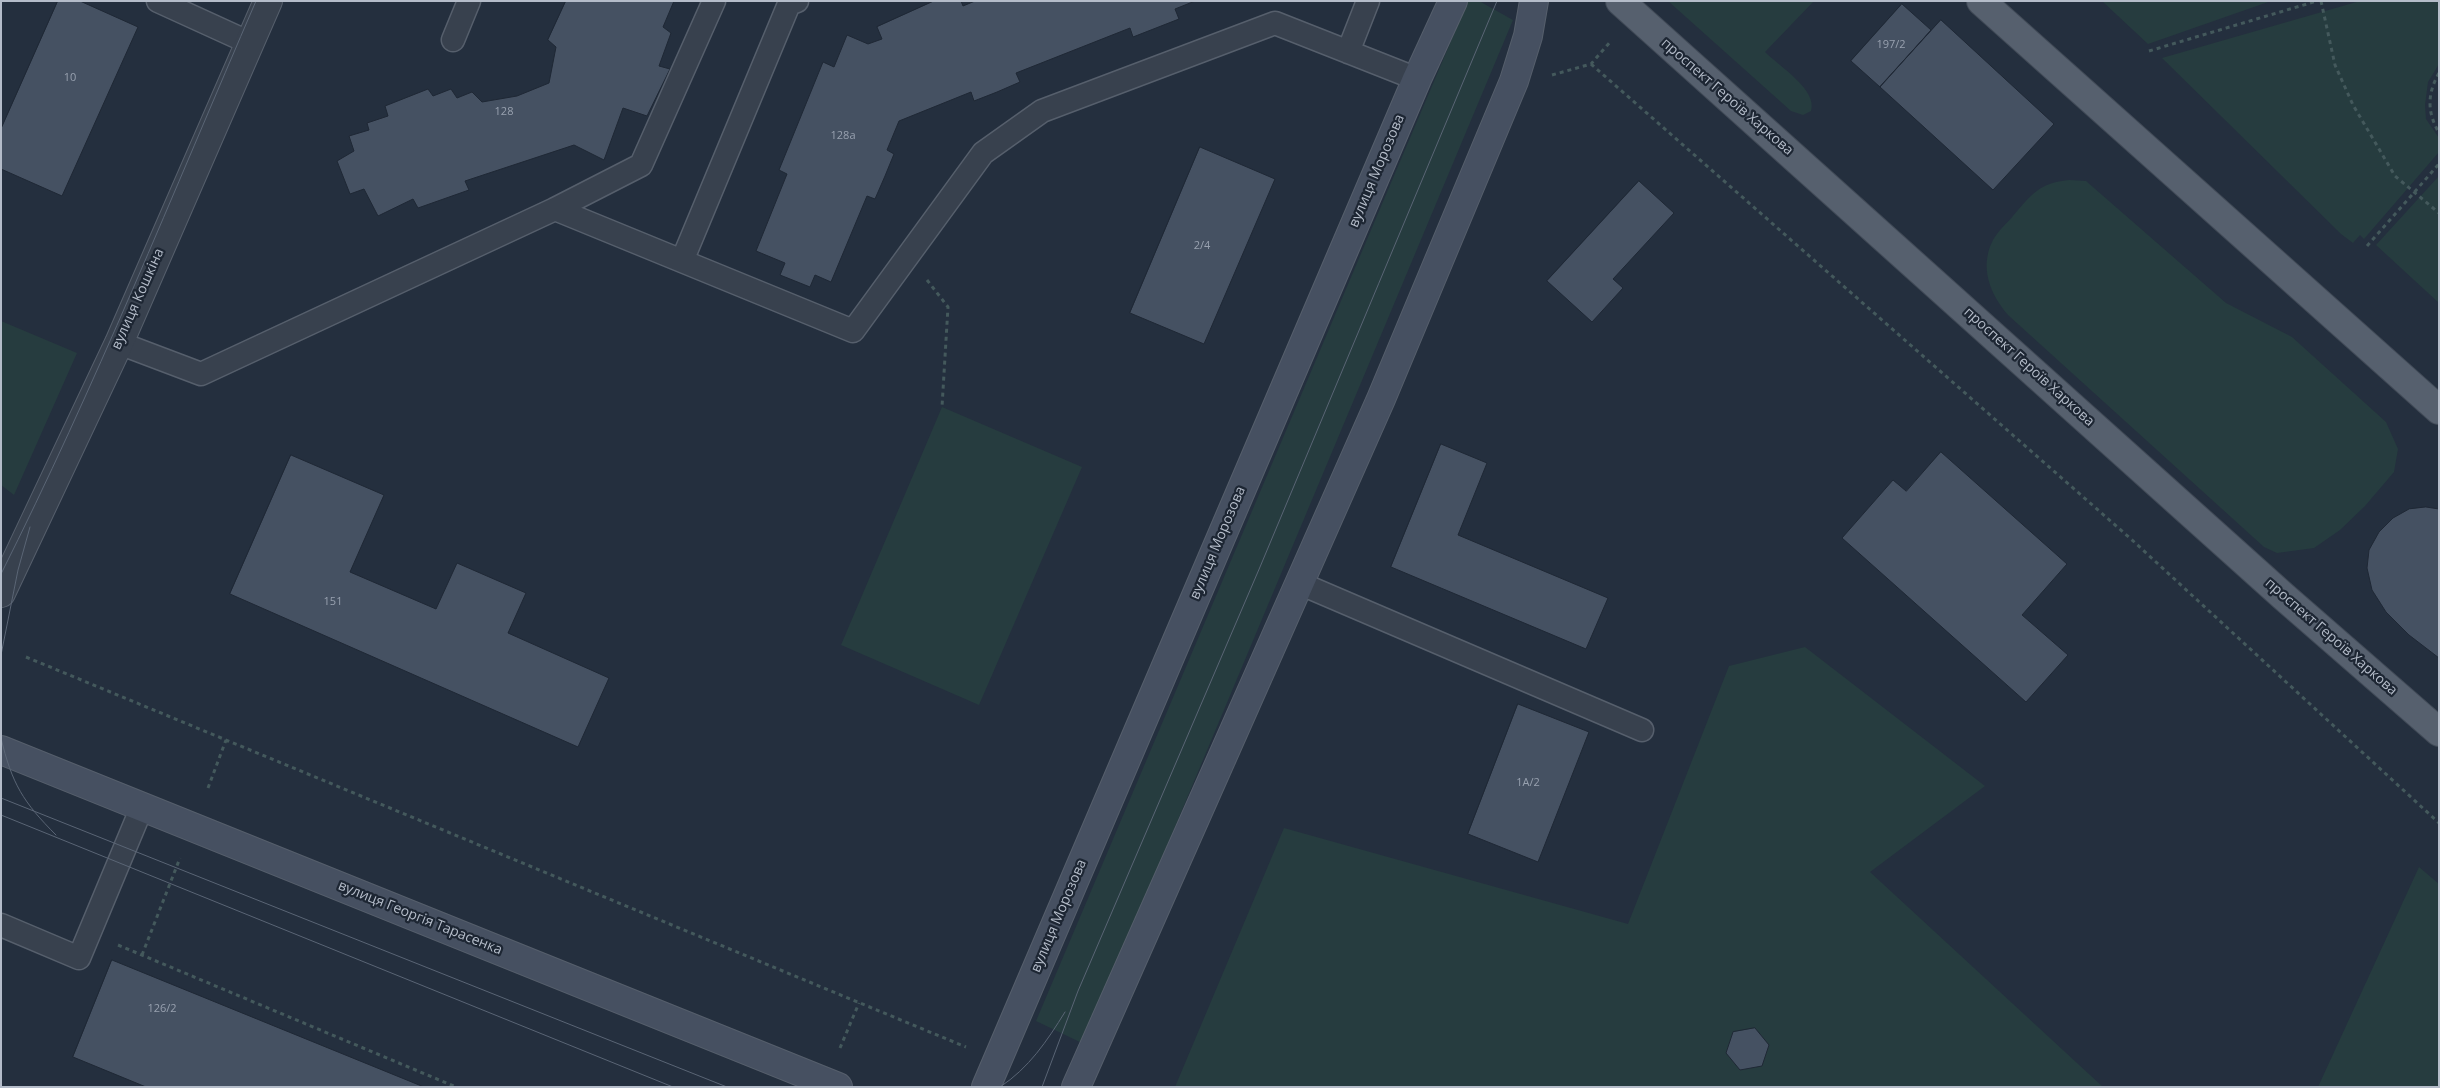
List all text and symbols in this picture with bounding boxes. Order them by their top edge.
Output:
street label: проспект Героїв Харкова [1657,35,1797,159]
house number: 197/2 [1876,38,1906,52]
house number: 10 [64,71,76,85]
house number: 128 [495,105,513,119]
street label: вулиця Морозова [1346,112,1408,230]
house number: 128а [831,129,855,143]
house number: 2/4 [1194,239,1210,253]
street label: вулиця Кошкіна [108,246,168,352]
street label: проспект Героїв Харкова [1960,304,2098,430]
street label: вулиця Морозова [1187,484,1249,602]
street label: проспект Героїв Харкова [2261,575,2401,699]
house number: 151 [324,595,342,609]
house number: 1А/2 [1516,776,1540,790]
street label: вулиця Морозова [1028,857,1090,975]
street label: вулиця Георгія Тарасенка [336,877,504,959]
house number: 126/2 [147,1002,177,1016]

